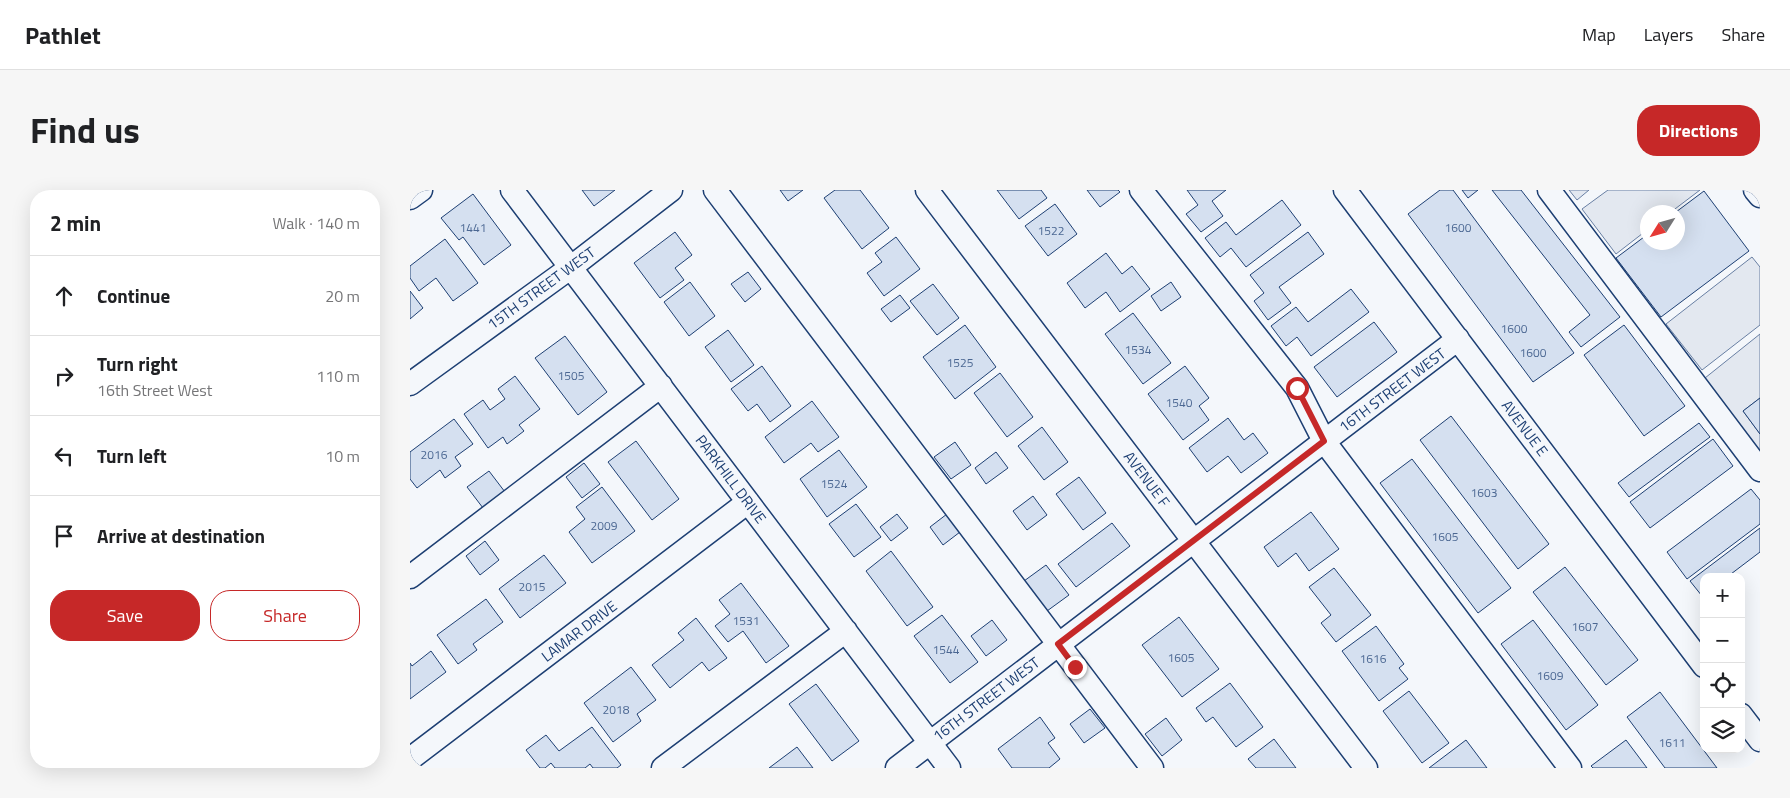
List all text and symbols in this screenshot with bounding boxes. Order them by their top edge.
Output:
text: Pathlet [25,17,101,53]
text: Map [1582,21,1616,48]
text: Layers [1644,21,1693,48]
text: Share [1721,21,1765,48]
text: Find us [30,103,140,157]
button: Directions [1637,105,1760,156]
north arrow [1640,205,1685,250]
text: 2 min [50,207,101,239]
text: Walk · 140 m [272,211,360,235]
house number: 1441 [460,218,486,237]
house number: 1600 [1445,218,1472,237]
house number: 1522 [1038,221,1064,240]
street label: 15TH STREET WEST [482,241,600,335]
text: Continue [97,281,170,310]
icon: ahead [50,282,78,310]
text: 20 m [325,284,360,308]
house number: 1600 [1501,319,1528,338]
house number: 1534 [1125,340,1152,359]
street label: 16TH STREET WEST [1334,342,1450,438]
house number: 1600 [1520,343,1547,362]
text: Turn right [97,349,178,378]
house number: 1525 [947,353,974,372]
icon: right [50,362,78,390]
text: 110 m [316,364,360,388]
house number: 1505 [558,366,585,385]
route start [1286,377,1309,400]
text: 16th Street West [97,378,212,402]
house number: 1540 [1166,393,1193,412]
street label: AVENUE E [1496,395,1554,461]
street label: PARKHILL DRIVE [690,430,772,528]
text: Turn left [97,441,167,470]
icon: left [50,442,78,470]
text: 10 m [325,444,360,468]
house number: 2016 [421,445,448,464]
street label: AVENUE F [1118,446,1176,512]
house number: 1524 [821,474,848,493]
house number: 1603 [1471,483,1497,502]
house number: 2009 [591,516,618,535]
text: Arrive at destination [97,521,265,550]
icon: arrive [50,522,78,550]
house number: 1605 [1432,527,1459,546]
map controls [1700,573,1745,753]
button: + [1700,573,1745,618]
house number: 2015 [519,577,546,596]
button: Save [50,590,200,641]
button: Share [210,590,360,641]
street label: LAMAR DRIVE [536,595,622,667]
house number: 1531 [733,611,759,630]
house number: 1607 [1572,617,1598,636]
button: − [1700,618,1745,663]
house number: 1544 [933,640,960,659]
house number: 1605 [1168,648,1195,667]
house number: 1616 [1360,649,1387,668]
street label: 16TH STREET WEST [928,651,1044,747]
route end [1064,656,1087,679]
button: locate [1700,663,1745,708]
house number: 1609 [1537,666,1564,685]
house number: 2018 [603,700,630,719]
button: layers [1700,708,1745,753]
house number: 1611 [1659,733,1685,752]

